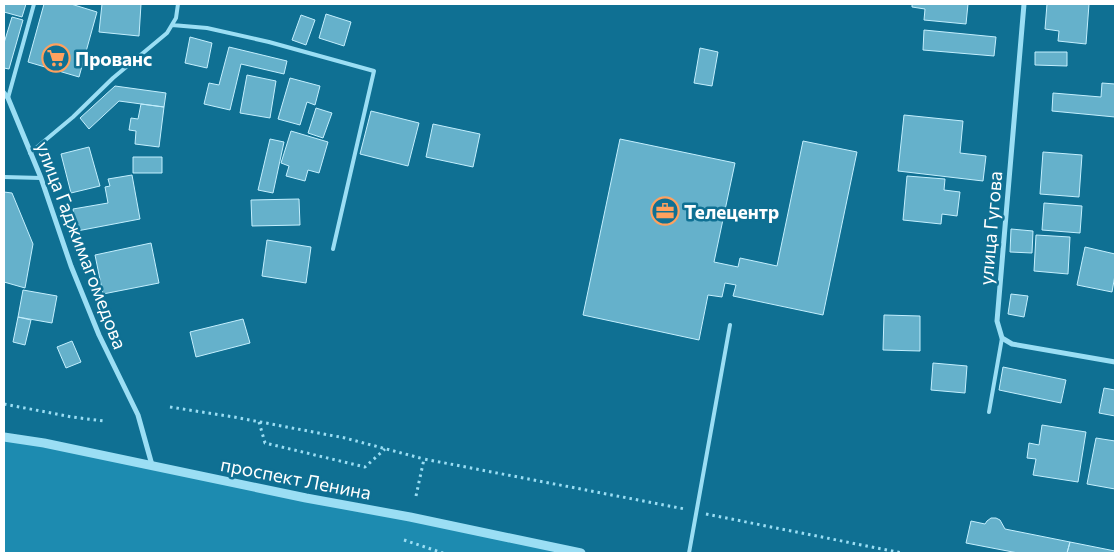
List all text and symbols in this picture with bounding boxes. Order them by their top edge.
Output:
supermarket icon: Прованс [41,43,71,73]
place label: Прованс [75,47,152,70]
street label: улица Гаджимагомедова [32,138,132,352]
street label: улица Гугова [974,170,1006,286]
office icon: Телецентр [650,196,680,226]
place label: Телецентр [684,200,779,223]
street label: проспект Ленина [219,452,373,504]

